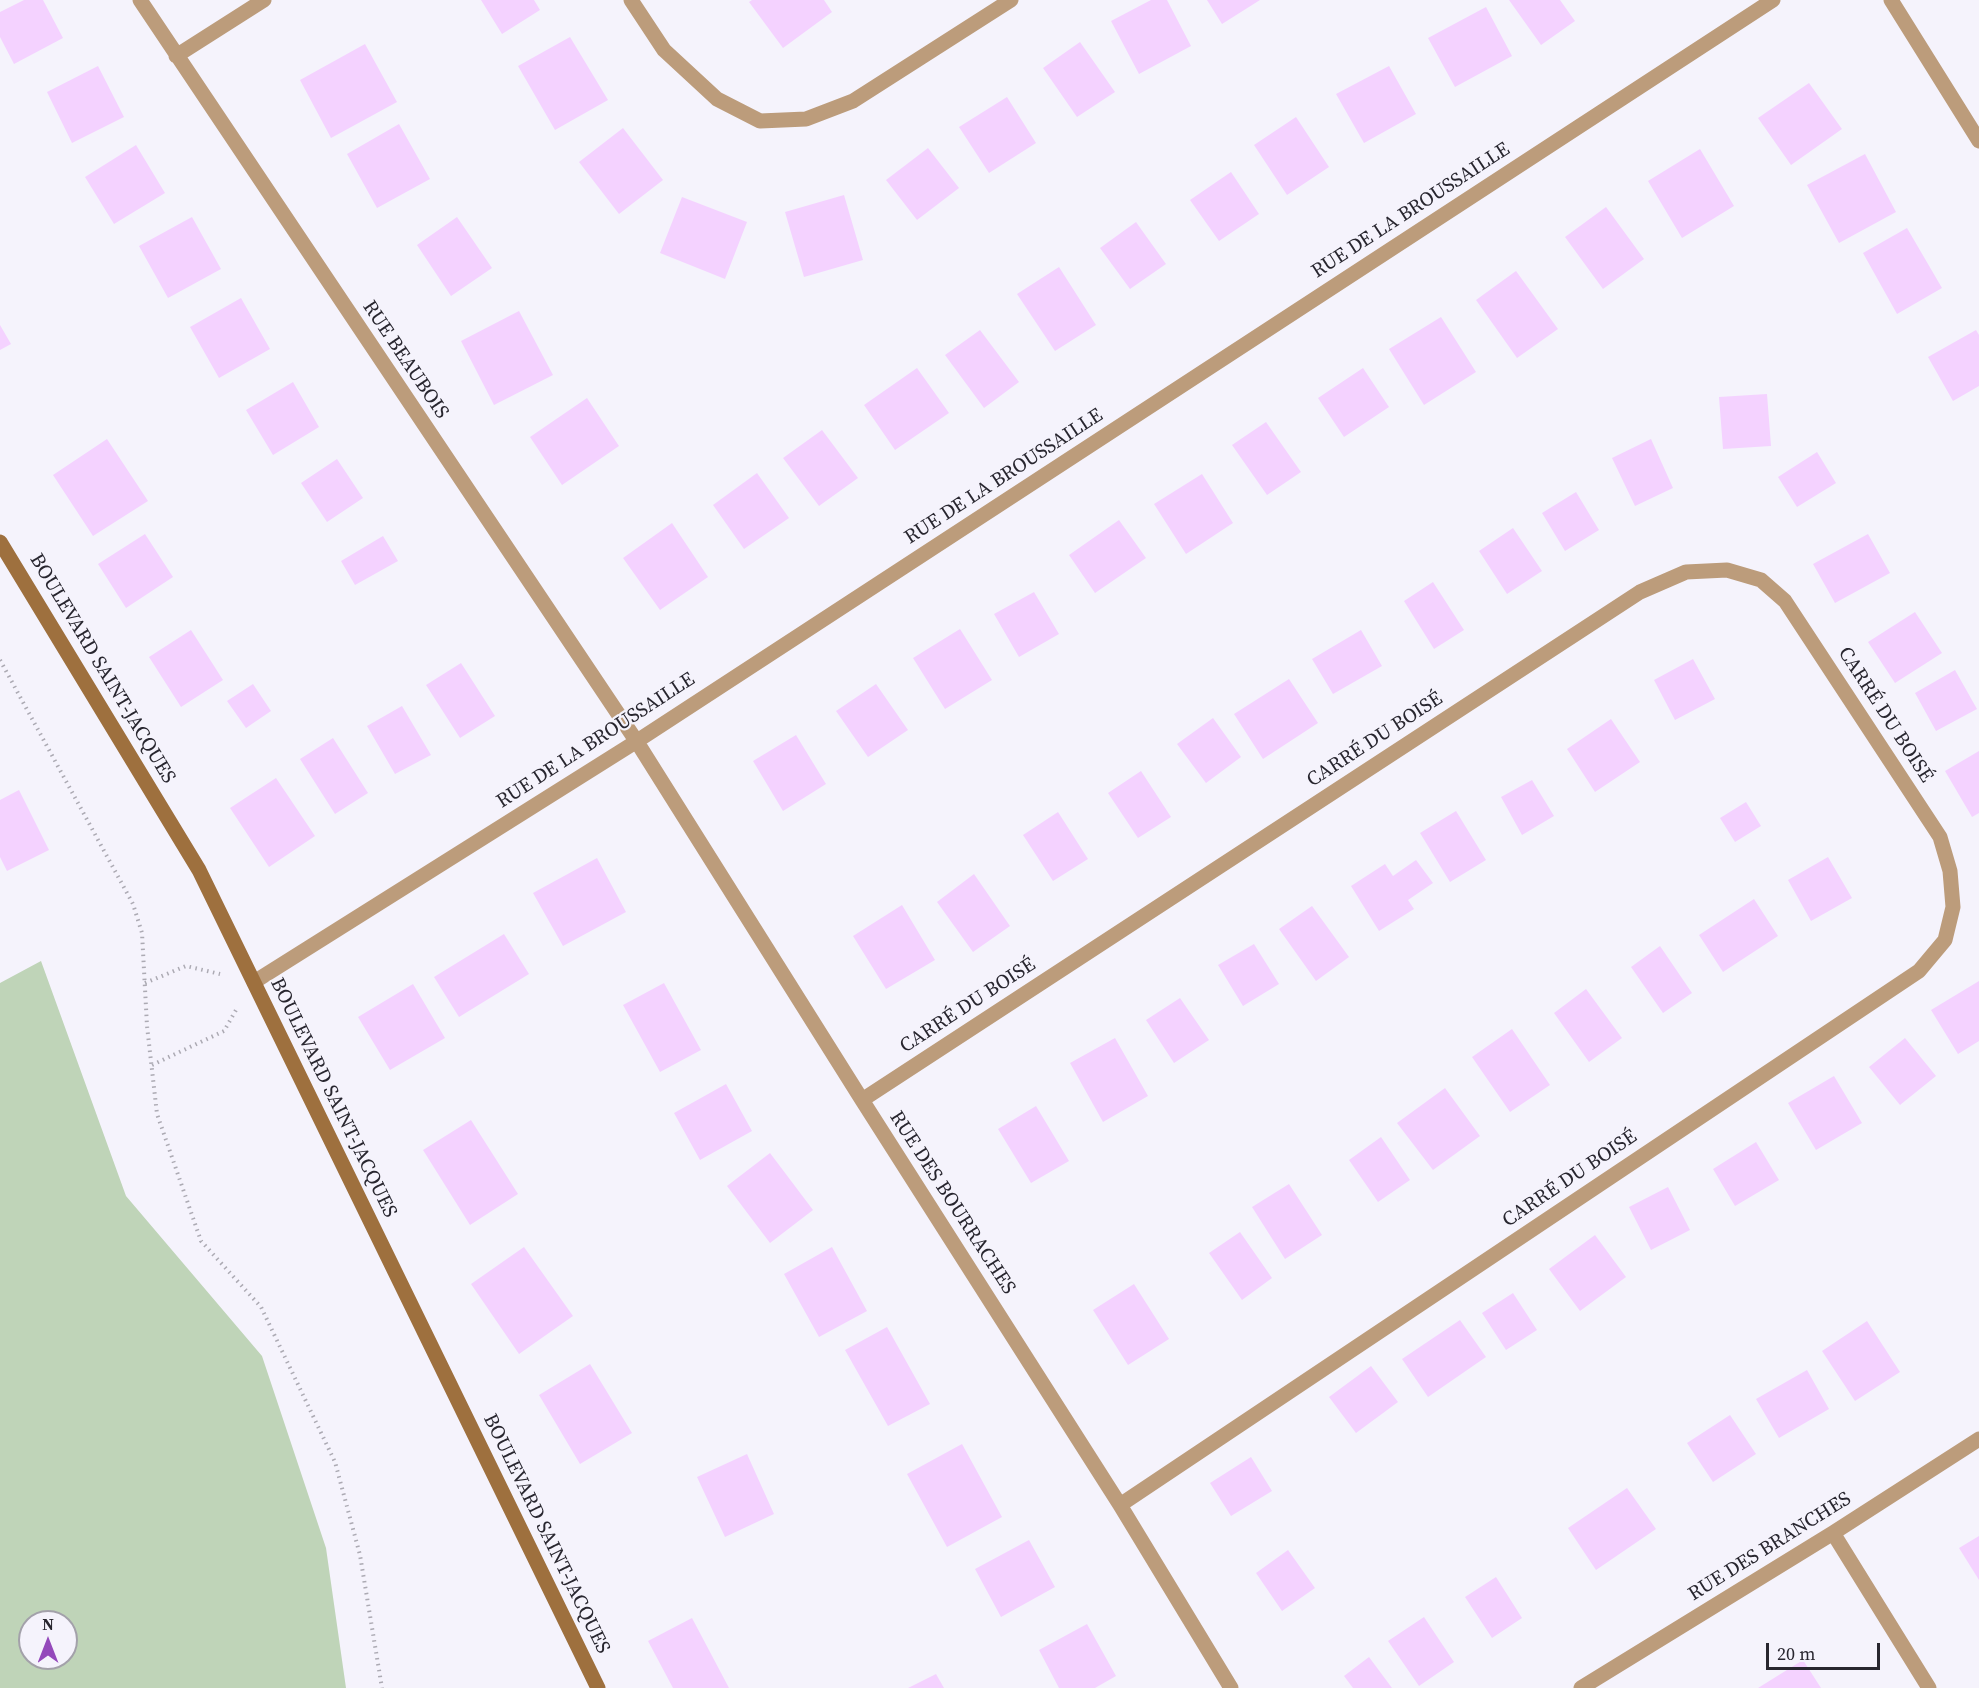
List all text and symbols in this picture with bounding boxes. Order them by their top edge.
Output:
street label: RUE DE LA BROUSSAILLE [1307,138,1515,284]
street label: RUE BEAUBOIS [357,296,453,424]
street label: RUE DE LA BROUSSAILLE [900,404,1108,550]
street label: BOULEVARD SAINT-JACQUES [24,550,180,788]
street label: CARRÉ DU BOISÉ [1832,643,1938,787]
street label: RUE DE LA BROUSSAILLE [492,668,700,814]
street label: CARRÉ DU BOISÉ [1303,687,1447,793]
street label: CARRÉ DU BOISÉ [896,953,1040,1059]
street label: BOULEVARD SAINT-JACQUES [264,974,402,1222]
street label: RUE DES BOURRACHES [884,1107,1020,1299]
street label: CARRÉ DU BOISÉ [1498,1125,1642,1233]
street label: BOULEVARD SAINT-JACQUES [477,1410,615,1658]
street label: RUE DES BRANCHES [1684,1487,1856,1607]
north arrow [18,1610,78,1670]
text: N [42,1613,54,1635]
scale bar [1769,1631,1883,1669]
text: 20 m [1777,1641,1815,1666]

